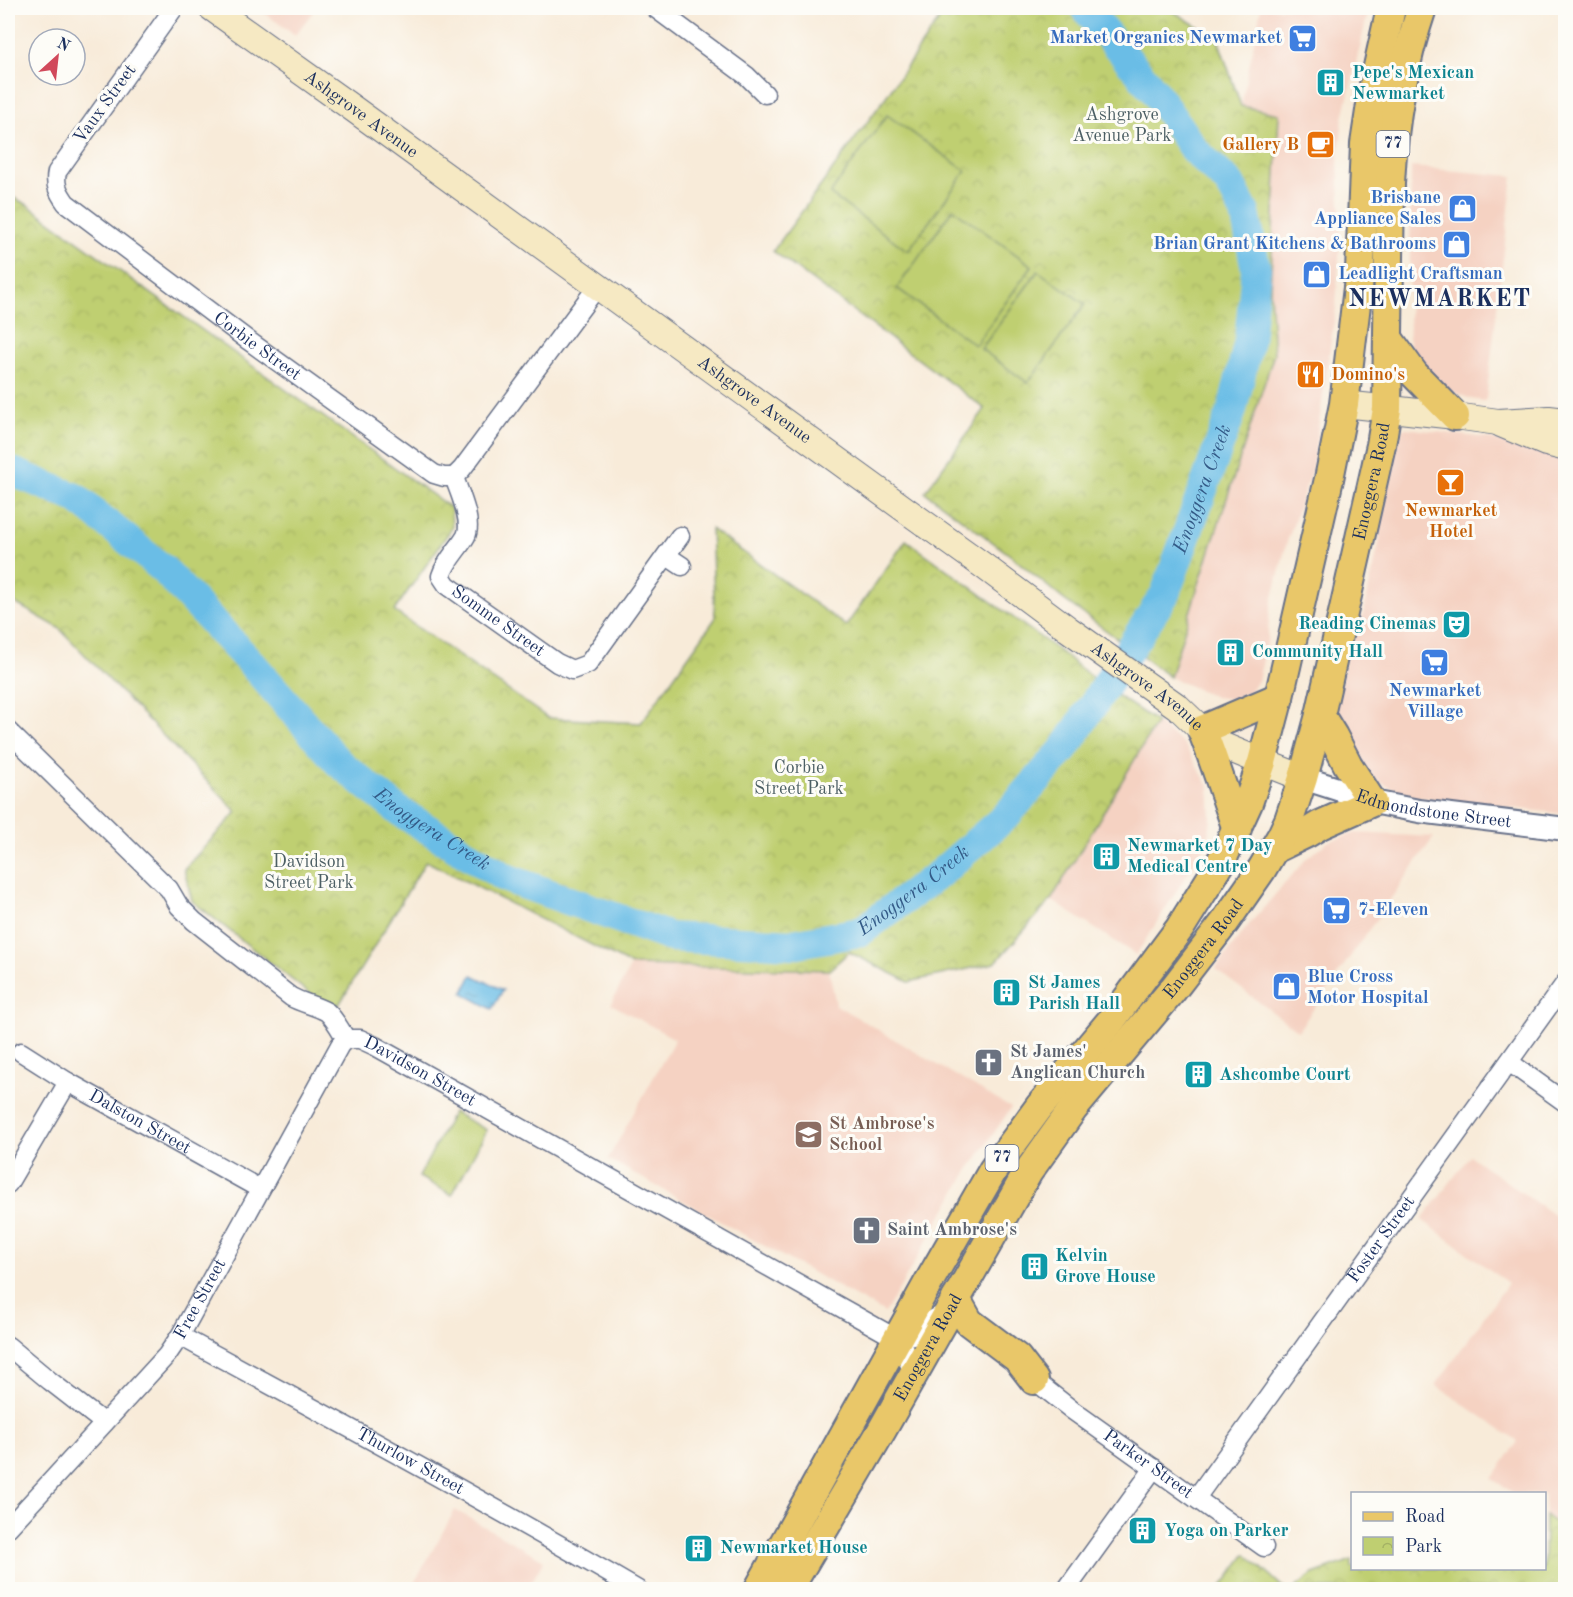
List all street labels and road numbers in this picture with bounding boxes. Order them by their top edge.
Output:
street label: Vaux Street [70,61,140,147]
street label: Ashgrove Avenue [300,67,421,162]
road number: 77 [1376,131,1410,157]
street label: Corbie Street [210,309,304,384]
street label: Ashgrove Avenue [694,353,814,447]
street label: Enoggera Road [1351,421,1394,542]
street label: Somme Street [448,582,548,660]
street label: Ashgrove Avenue [1087,639,1206,735]
street label: Edmondstone Street [1353,787,1513,831]
street label: Enoggera Road [1160,896,1247,1003]
street label: Davidson Street [361,1033,479,1110]
street label: Dalston Street [86,1087,194,1158]
road number: 77 [986,1145,1018,1171]
street label: Foster Street [1344,1193,1418,1286]
street label: Free Street [171,1256,230,1342]
street label: Enoggera Road [891,1291,966,1405]
street label: Thurlow Street [353,1424,467,1498]
street label: Parker Street [1100,1426,1196,1502]

